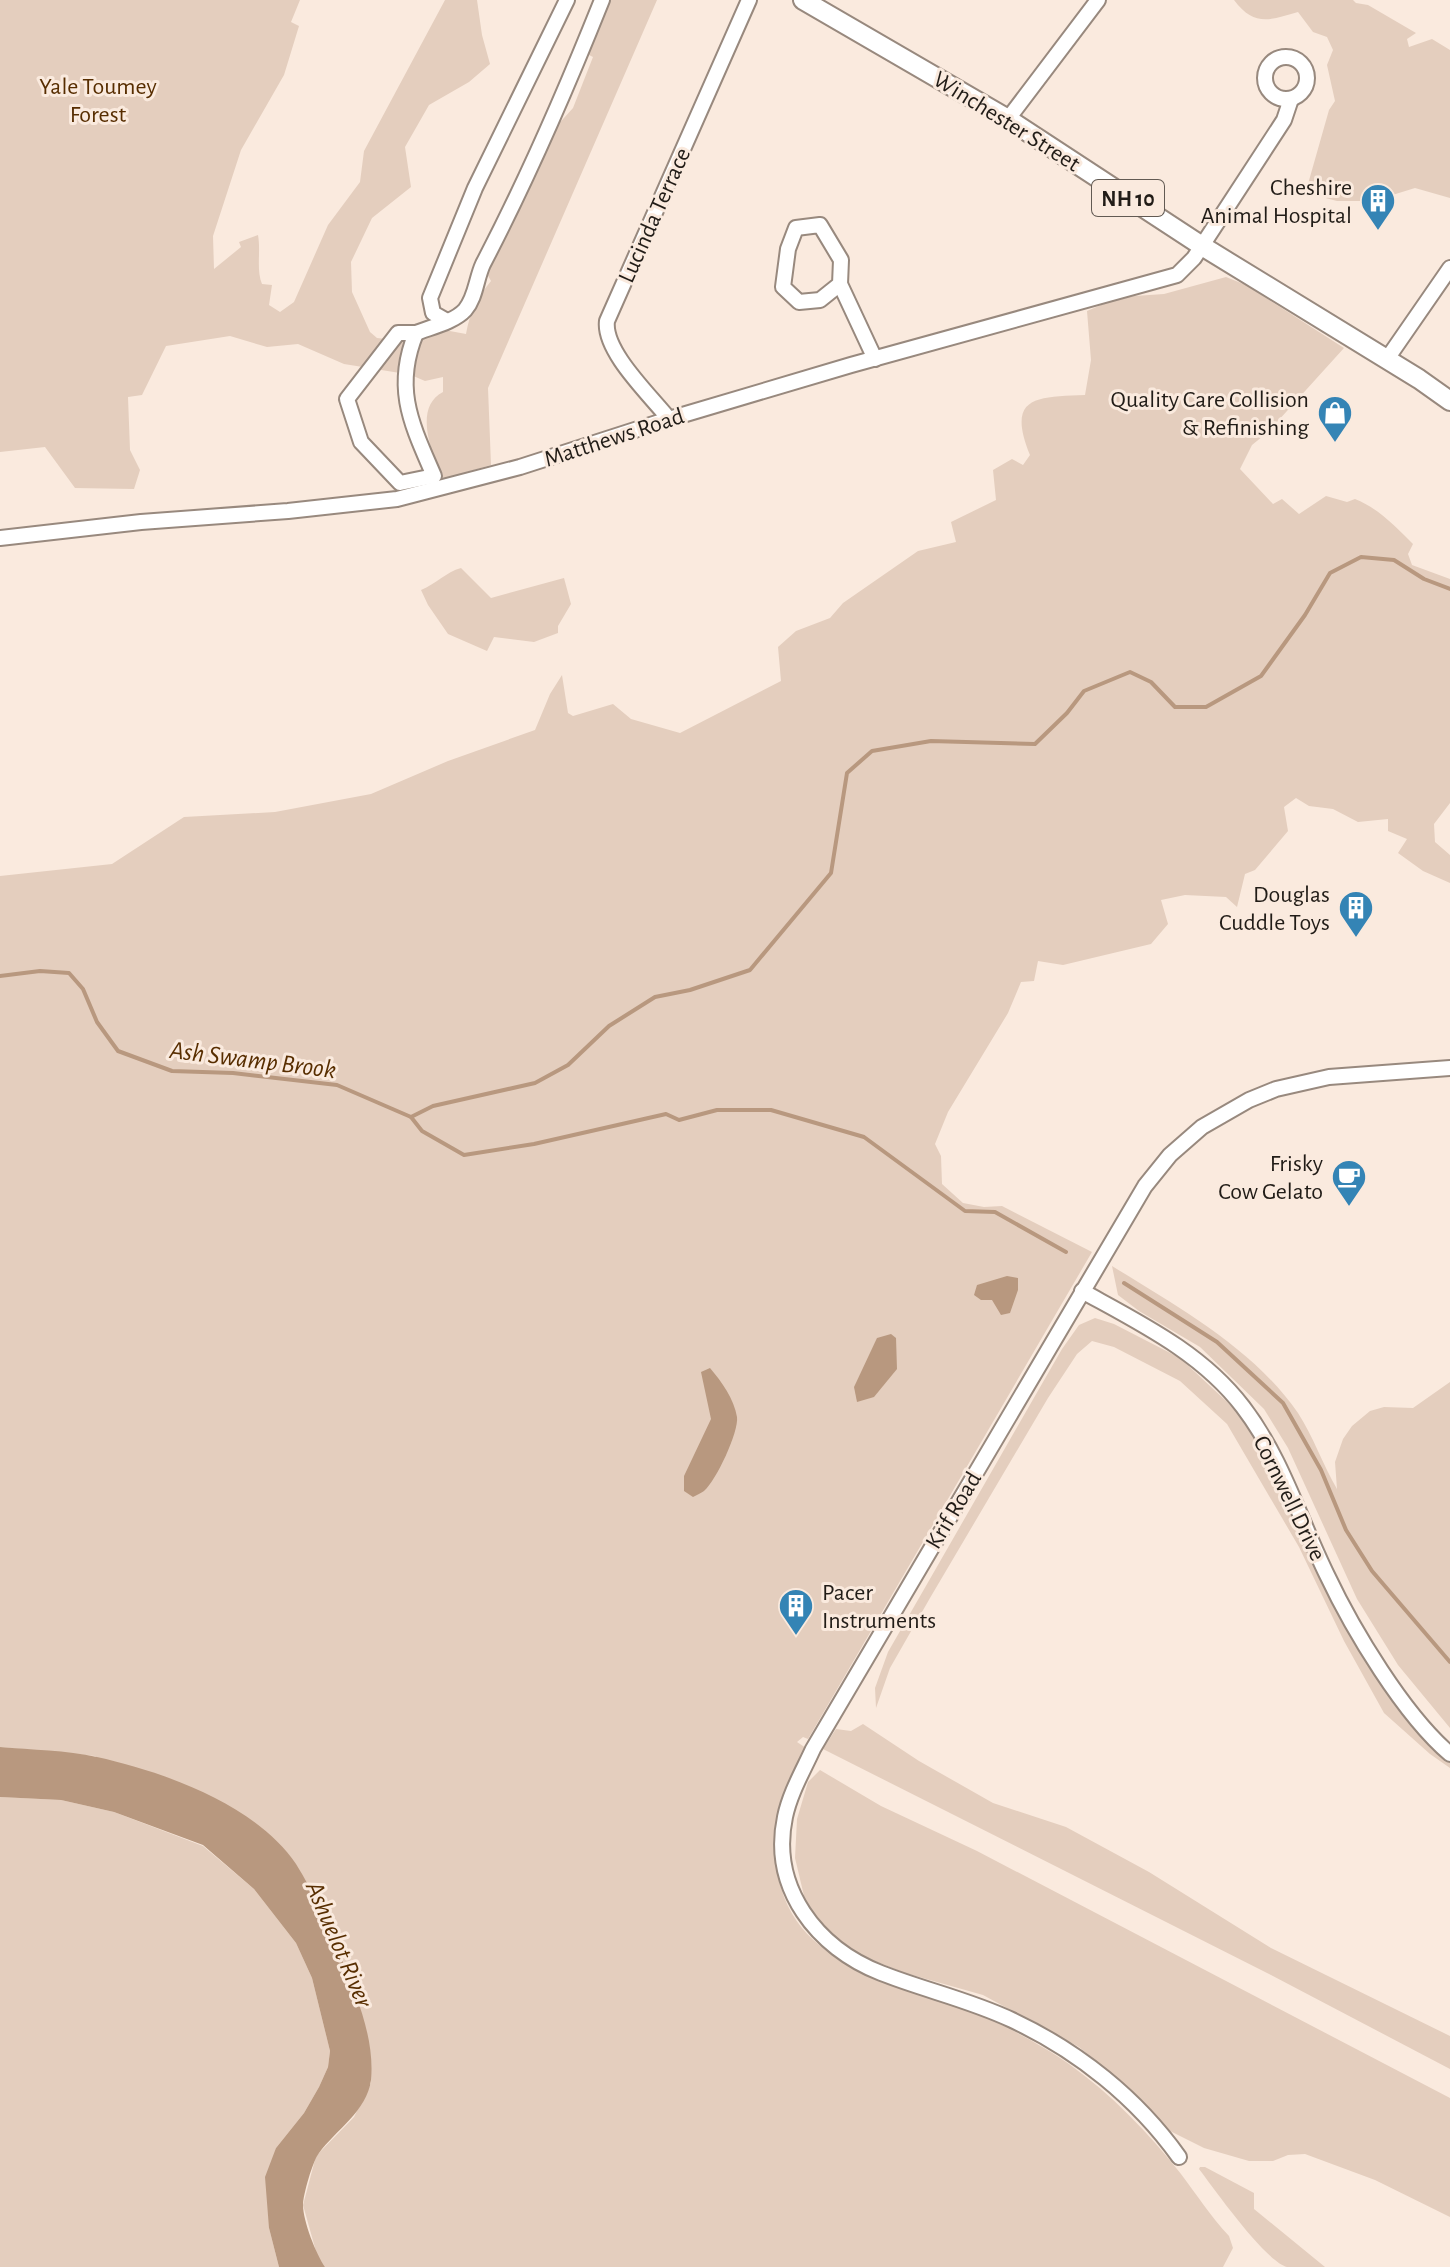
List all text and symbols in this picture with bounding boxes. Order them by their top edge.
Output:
street label: Winchester Street [929,67,1084,177]
park label: Yale Toumey Forest [39,75,157,127]
street label: Lucinda Terrace [614,144,695,287]
place label: Cheshire Animal Hospital [1201,176,1352,228]
road number: NH 10 [1092,180,1164,216]
building icon: Cheshire Animal Hospital [1359,182,1397,232]
place label: Quality Care Collision & Refinishing [1111,388,1309,440]
shop icon: Quality Care Collision & Refinishing [1316,394,1354,444]
street label: Matthews Road [541,404,687,472]
place label: Douglas Cuddle Toys [1219,883,1330,935]
building icon: Douglas Cuddle Toys [1337,889,1375,939]
water label: Ash Swamp Brook [167,1037,337,1083]
place label: Frisky Cow Gelato [1218,1152,1323,1204]
cafe icon: Frisky Cow Gelato [1330,1158,1368,1208]
street label: Cornwell Drive [1249,1432,1330,1565]
street label: Krif Road [922,1468,986,1553]
place label: Pacer Instruments [822,1581,936,1633]
building icon: Pacer Instruments [777,1587,815,1637]
water label: Ashuelot River [301,1877,378,2013]

